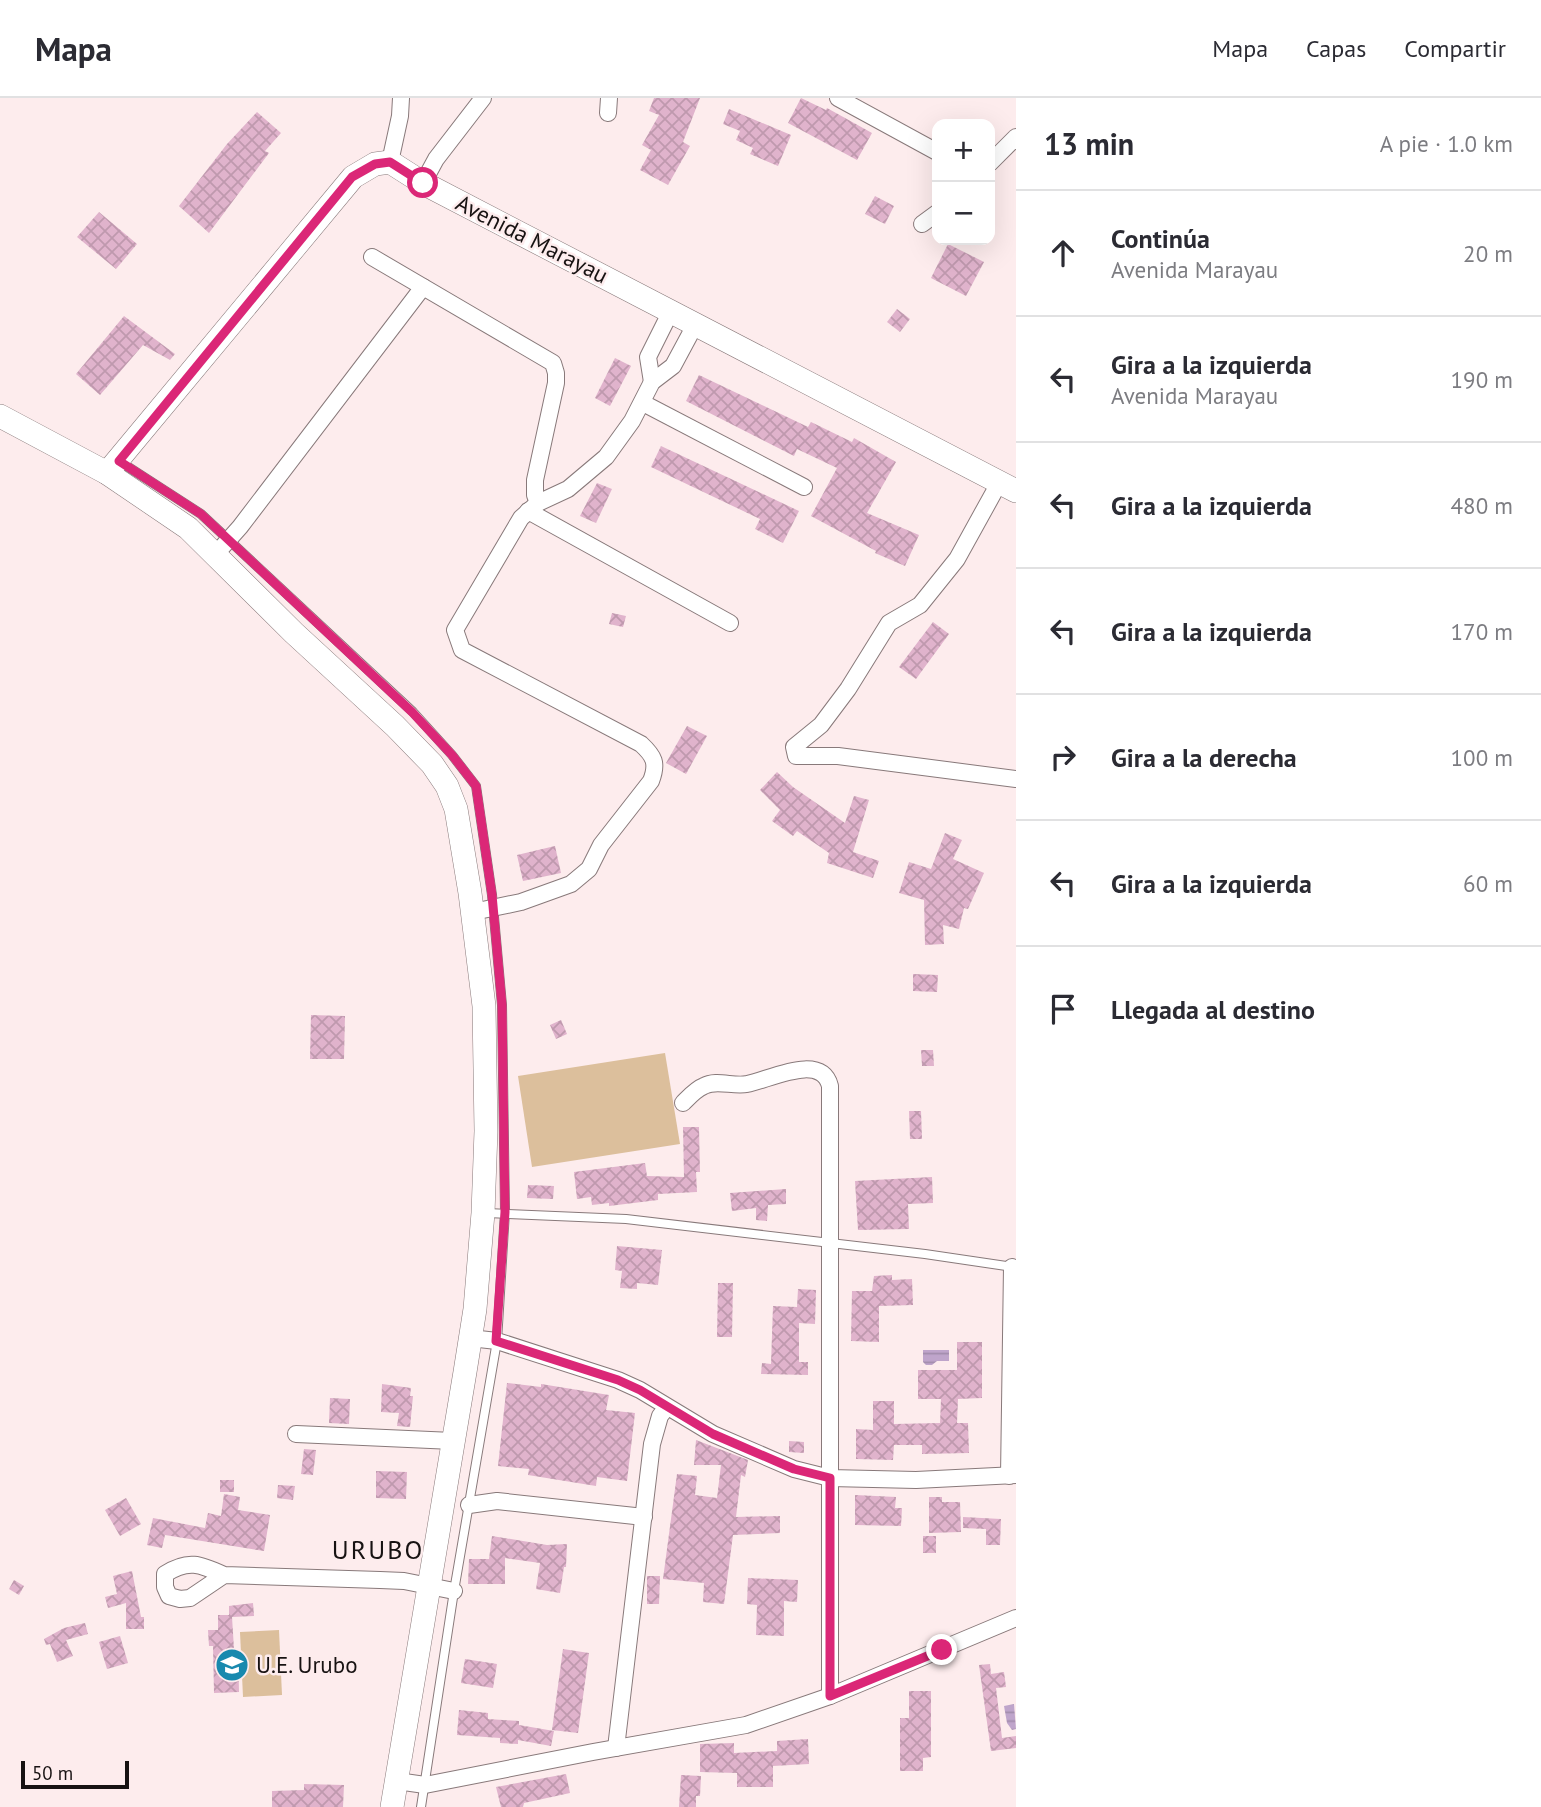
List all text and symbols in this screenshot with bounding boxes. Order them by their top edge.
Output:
text: Mapa [35,27,112,70]
text: Mapa [1212,33,1268,64]
text: Capas [1306,33,1366,64]
text: Compartir [1404,33,1506,64]
map controls [932,119,995,245]
button: + [932,119,995,182]
text: 13 min [1044,124,1134,163]
text: A pie · 1.0 km [1380,129,1513,158]
route start [407,167,438,198]
button: − [932,182,995,245]
street label: Avenida Marayau [451,188,613,289]
text: Continúa [1111,222,1210,255]
icon: ahead [1044,234,1082,272]
text: 20 m [1463,239,1513,268]
text: Avenida Marayau [1111,255,1278,284]
text: Gira a la izquierda [1111,348,1312,381]
icon: left [1044,360,1082,398]
text: 190 m [1451,365,1513,394]
text: Avenida Marayau [1111,381,1278,410]
icon: left [1044,486,1082,524]
text: Gira a la izquierda [1111,489,1312,522]
text: 480 m [1451,491,1513,520]
icon: left [1044,612,1082,650]
text: Gira a la izquierda [1111,615,1312,648]
text: 170 m [1451,617,1513,646]
icon: right [1044,738,1082,776]
text: Gira a la derecha [1111,741,1297,774]
text: 100 m [1451,743,1513,772]
icon: left [1044,864,1082,902]
text: Gira a la izquierda [1111,867,1312,900]
text: 60 m [1463,869,1513,898]
icon: arrive [1044,990,1082,1028]
text: Llegada al destino [1111,993,1315,1026]
district label: URUBO [332,1533,424,1566]
route end [926,1634,957,1665]
school or university icon: U.E. Urubo [213,1646,251,1684]
place label: U.E. Urubo [256,1650,357,1679]
scale bar [21,1758,130,1790]
text: 50 m [32,1761,73,1785]

